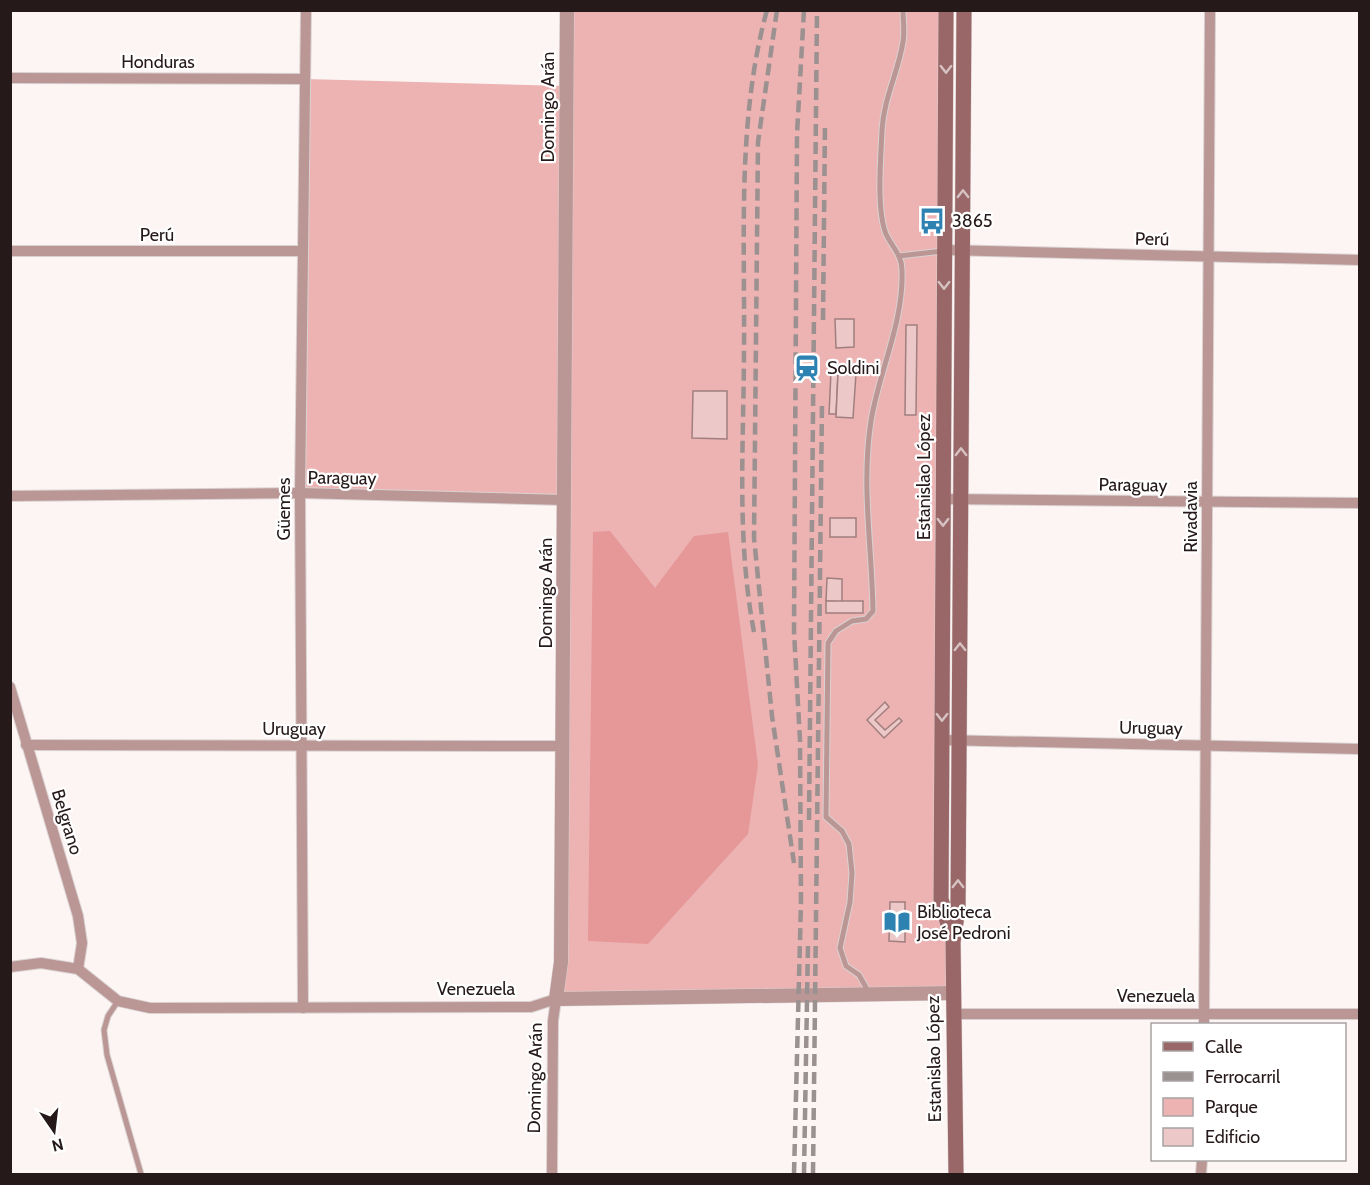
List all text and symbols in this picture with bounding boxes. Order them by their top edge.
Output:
street label: Honduras [121,51,195,73]
street label: Domingo Arán [537,52,559,162]
one-way arrow [940,64,952,73]
one-way arrow [957,189,969,198]
bus stop icon: 3865 [917,206,947,236]
place label: 3865 [952,210,993,232]
street label: Perú [140,224,174,246]
street label: Perú [1135,228,1169,250]
one-way arrow [938,280,950,289]
station icon: Soldini [792,353,822,383]
place label: Soldini [827,357,879,379]
street label: Estanislao López [913,413,935,540]
one-way arrow [955,447,967,456]
street label: Paraguay [307,466,377,490]
street label: Paraguay [1098,473,1168,497]
street label: Güemes [273,477,295,541]
street label: Rivadavia [1180,481,1202,553]
one-way arrow [937,517,949,526]
street label: Domingo Arán [535,538,557,648]
one-way arrow [954,642,966,651]
one-way arrow [936,712,948,721]
street label: Uruguay [1119,716,1183,740]
street label: Uruguay [262,718,326,740]
street label: Belgrano [47,787,87,858]
one-way arrow [952,879,965,888]
place label: Biblioteca José Pedroni [916,901,1010,944]
library icon: Biblioteca José Pedroni [882,907,912,937]
street label: Venezuela [437,978,516,1000]
street label: Venezuela [1117,985,1196,1007]
street label: Estanislao López [922,995,946,1123]
street label: Domingo Arán [523,1022,547,1134]
legend [1151,1023,1346,1161]
text: Calle [1205,1036,1242,1058]
text: Ferrocarril [1205,1066,1281,1088]
text: Parque [1205,1096,1258,1118]
north arrow [24,1101,84,1161]
text: Edificio [1205,1126,1260,1148]
text: N [50,1134,65,1156]

